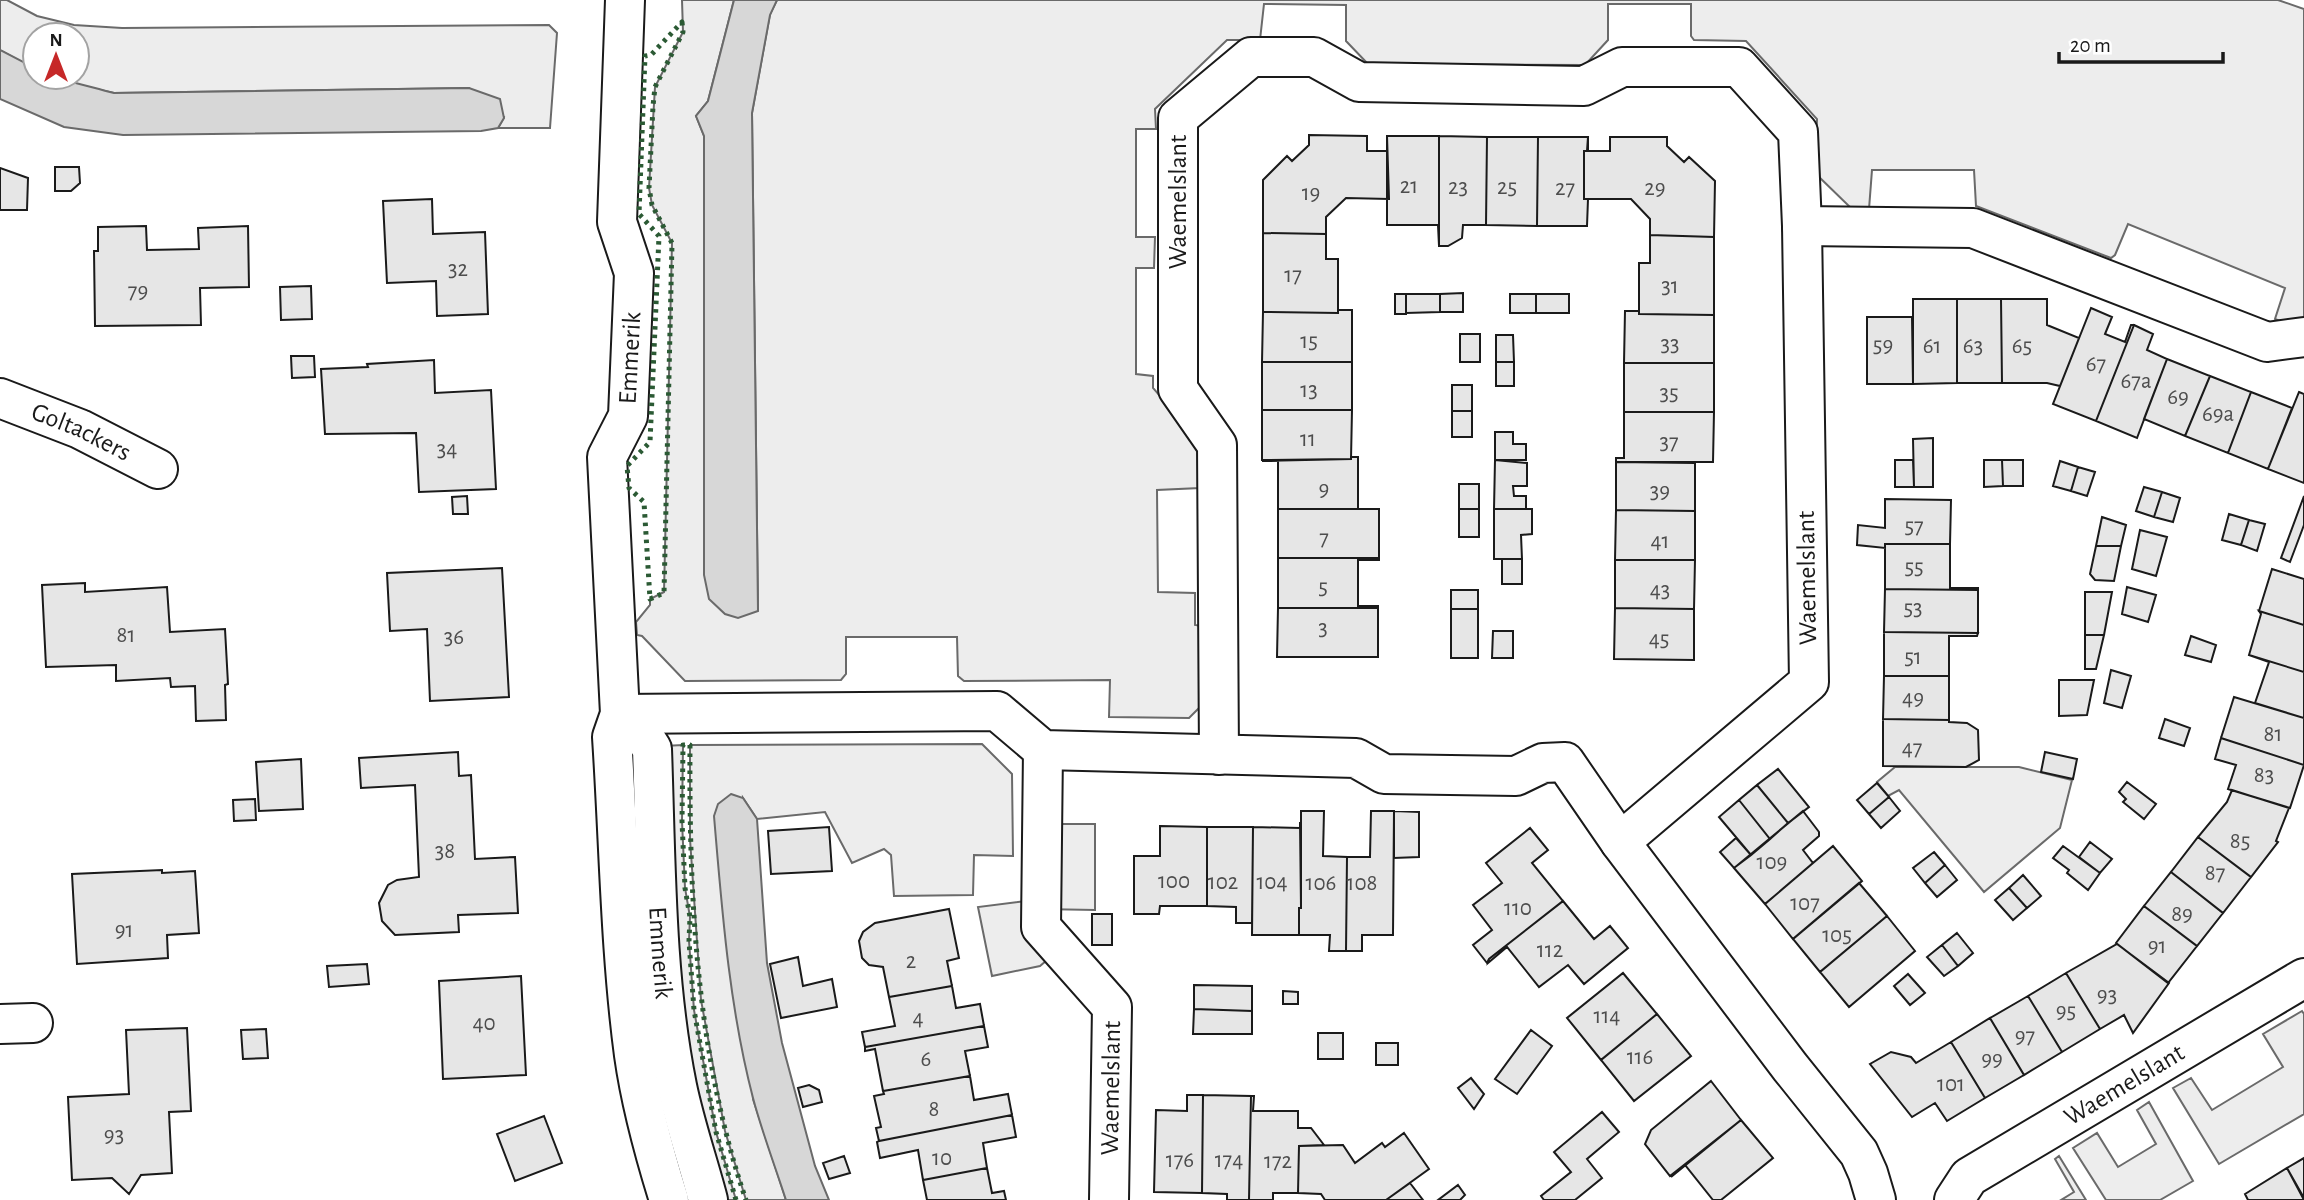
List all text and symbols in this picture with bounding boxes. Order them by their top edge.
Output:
north arrow [21,21,91,91]
scale bar [2059,21,2224,65]
text: N [49,31,63,50]
text: 20 m [2070,35,2111,56]
street label: Waemelslant [1165,135,1191,269]
house number: 21 [1400,175,1418,198]
house number: 23 [1448,176,1468,199]
house number: 25 [1497,176,1517,199]
house number: 27 [1555,177,1575,200]
house number: 29 [1644,177,1666,200]
house number: 19 [1302,182,1320,205]
house number: 32 [448,258,468,281]
house number: 17 [1284,264,1302,287]
house number: 31 [1661,275,1679,298]
house number: 79 [128,280,148,303]
street label: Emmerik [615,311,645,405]
house number: 15 [1300,330,1318,353]
house number: 33 [1661,333,1679,356]
house number: 59 [1873,334,1893,357]
house number: 61 [1923,335,1941,358]
house number: 63 [1963,335,1983,358]
house number: 65 [2012,335,2032,358]
house number: 67 [2086,353,2106,376]
house number: 67a [2120,370,2152,393]
house number: 13 [1300,379,1318,402]
house number: 35 [1659,382,1679,405]
house number: 69 [2167,386,2189,409]
street label: Goltackers [28,399,135,466]
house number: 69a [2202,403,2234,426]
house number: 11 [1300,428,1316,451]
house number: 37 [1659,431,1679,454]
house number: 34 [437,438,457,461]
house number: 9 [1319,478,1329,501]
house number: 39 [1650,480,1670,503]
street label: Waemelslant [1793,511,1821,645]
house number: 57 [1904,515,1924,538]
house number: 7 [1319,527,1329,550]
house number: 41 [1651,530,1669,553]
house number: 55 [1904,556,1924,579]
house number: 5 [1318,576,1328,599]
house number: 43 [1650,579,1670,602]
house number: 53 [1903,597,1923,620]
house number: 3 [1318,617,1328,640]
house number: 81 [117,624,135,647]
house number: 36 [444,626,464,649]
house number: 45 [1649,628,1669,651]
house number: 51 [1904,646,1922,669]
house number: 49 [1902,687,1924,710]
house number: 81 [2264,723,2282,746]
house number: 47 [1902,737,1922,760]
house number: 83 [2254,764,2274,787]
house number: 85 [2230,830,2250,853]
house number: 38 [435,840,455,863]
house number: 109 [1757,851,1787,874]
house number: 87 [2205,862,2225,885]
house number: 100 [1158,870,1190,893]
house number: 102 [1208,871,1238,894]
house number: 104 [1256,871,1288,894]
house number: 106 [1306,872,1336,895]
house number: 108 [1347,872,1377,895]
house number: 107 [1790,892,1820,915]
house number: 110 [1504,897,1532,920]
house number: 89 [2171,903,2193,926]
street label: Emmerik [644,906,677,1000]
house number: 91 [115,919,133,942]
house number: 105 [1822,924,1852,947]
house number: 91 [2148,935,2166,958]
house number: 112 [1537,939,1563,962]
house number: 2 [906,950,916,973]
house number: 93 [2097,984,2117,1007]
house number: 95 [2056,1000,2076,1023]
house number: 114 [1594,1005,1620,1028]
house number: 4 [912,1007,924,1030]
house number: 40 [472,1012,496,1035]
street label: Waemelslant [1097,1021,1125,1155]
house number: 97 [2015,1025,2035,1048]
street label: Waemelslant [2060,1039,2189,1130]
house number: 116 [1627,1046,1653,1069]
house number: 6 [921,1048,931,1071]
house number: 99 [1981,1048,2003,1071]
house number: 101 [1937,1073,1965,1096]
house number: 8 [929,1098,939,1121]
house number: 93 [104,1124,124,1147]
house number: 10 [932,1147,952,1170]
house number: 176 [1166,1149,1194,1172]
house number: 174 [1215,1149,1243,1172]
house number: 172 [1264,1150,1292,1173]

